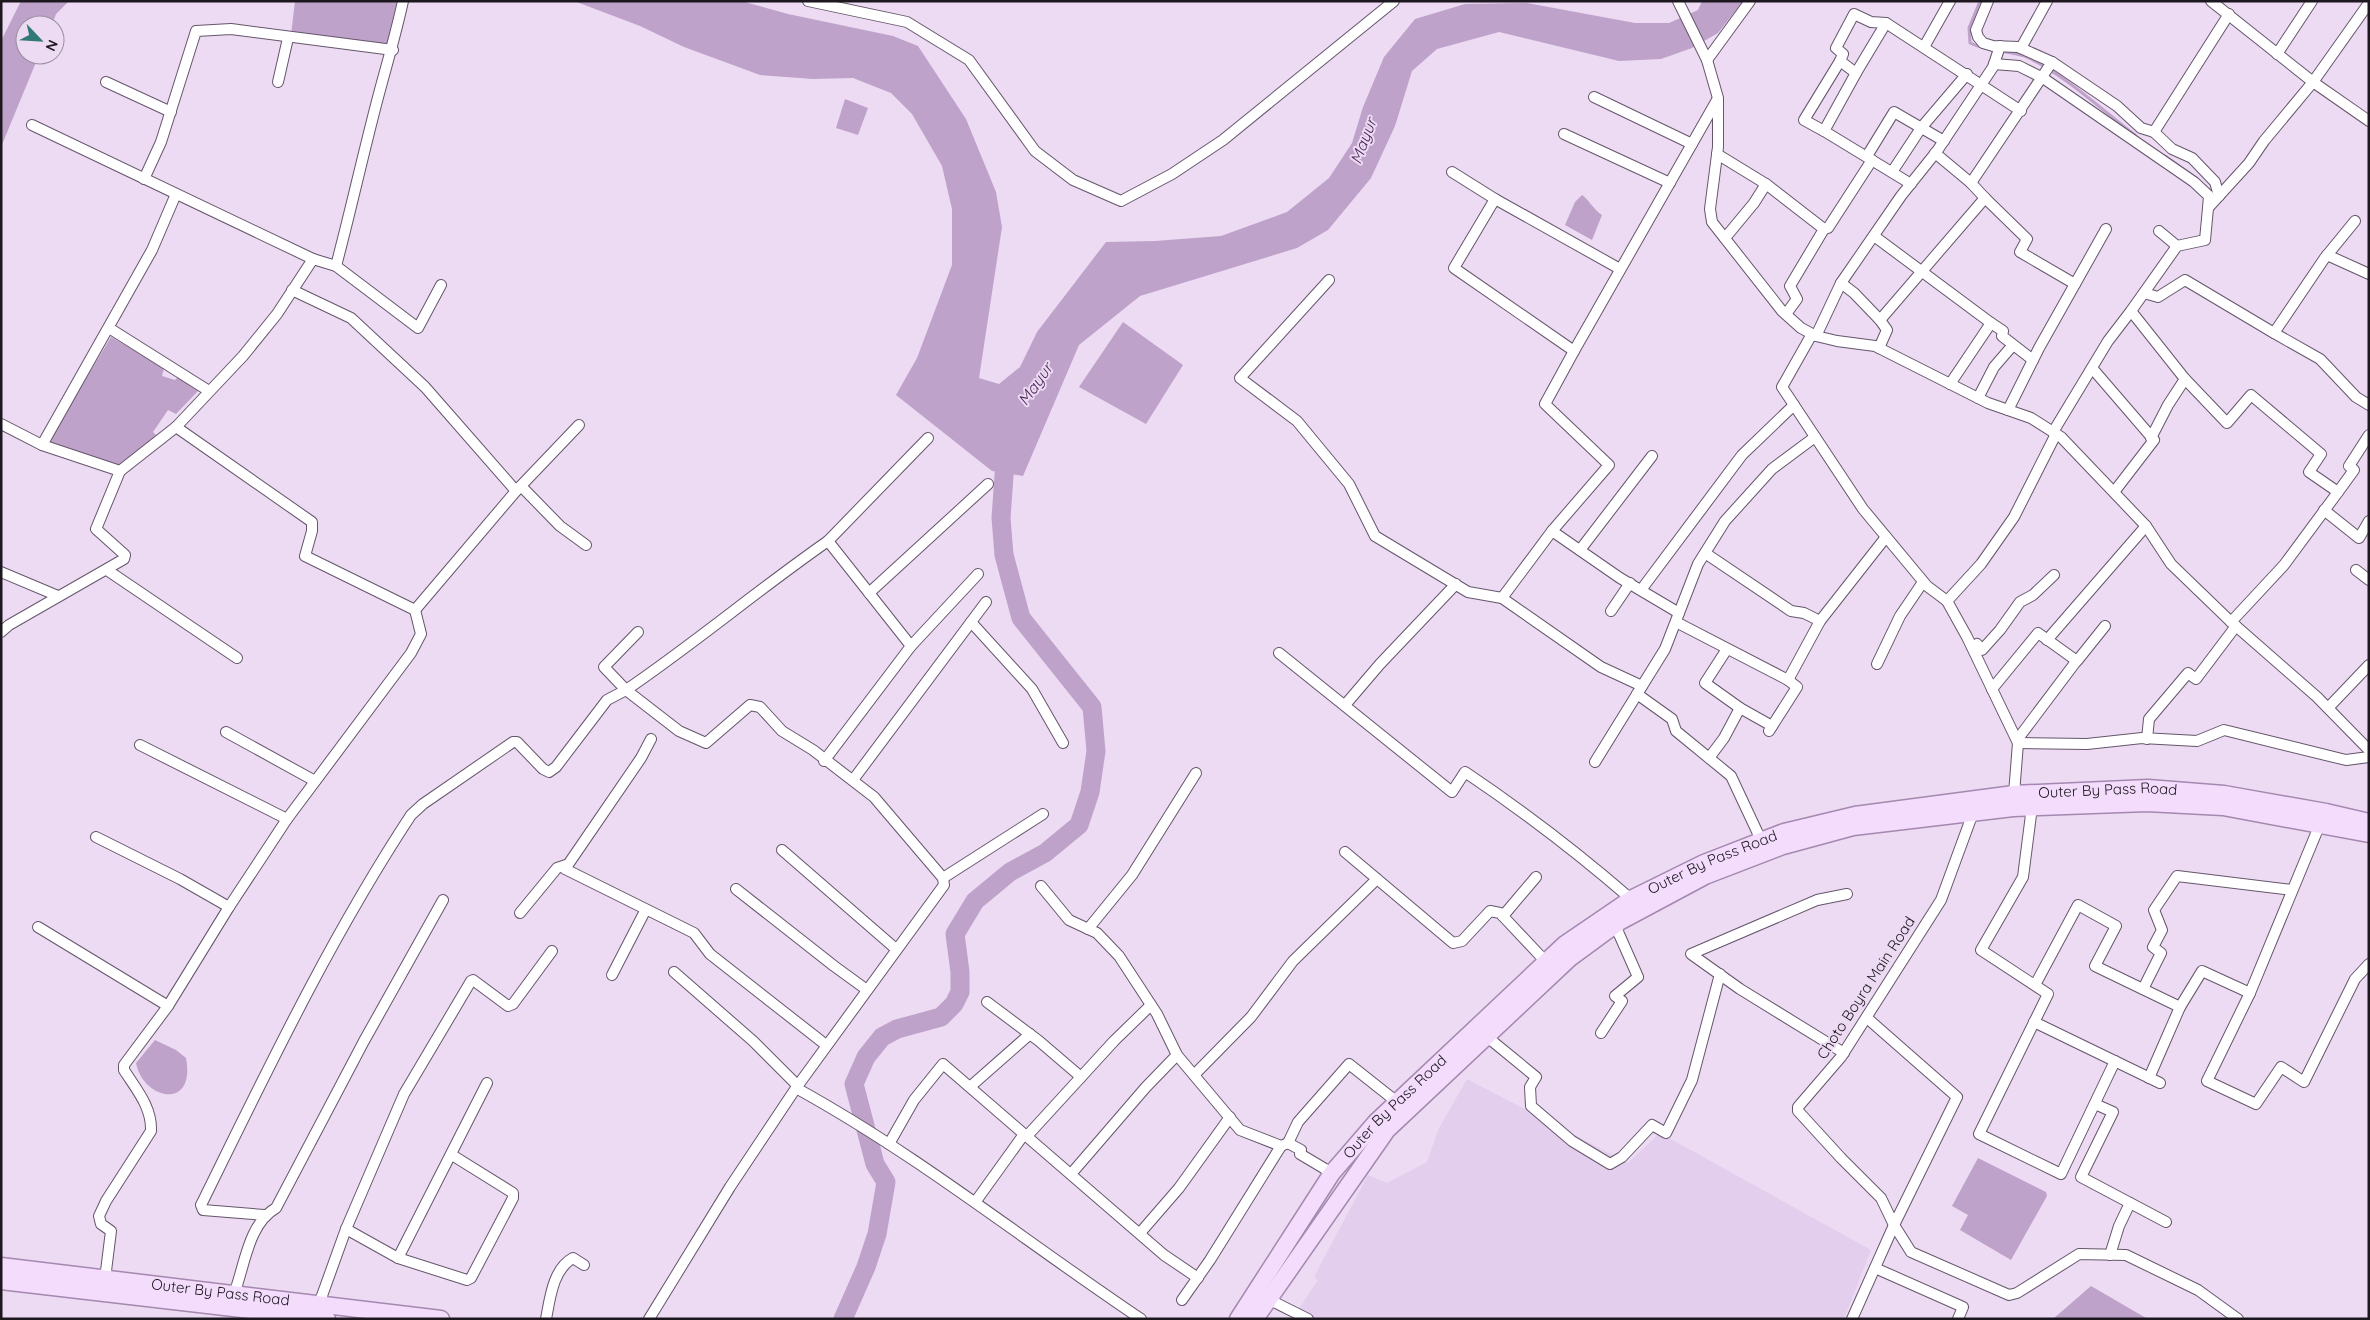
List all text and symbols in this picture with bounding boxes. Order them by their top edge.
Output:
north arrow [15,15,65,65]
text: N [41,37,62,54]
water label: Mayur [1345,114,1381,167]
water label: Mayur [1013,357,1058,409]
street label: Outer By Pass Road [2038,778,2178,802]
street label: Outer By Pass Road [1644,826,1780,898]
street label: Choto Boyra Main Road [1812,913,1919,1063]
street label: Outer By Pass Road [1339,1051,1450,1162]
street label: Outer By Pass Road [150,1274,291,1310]

